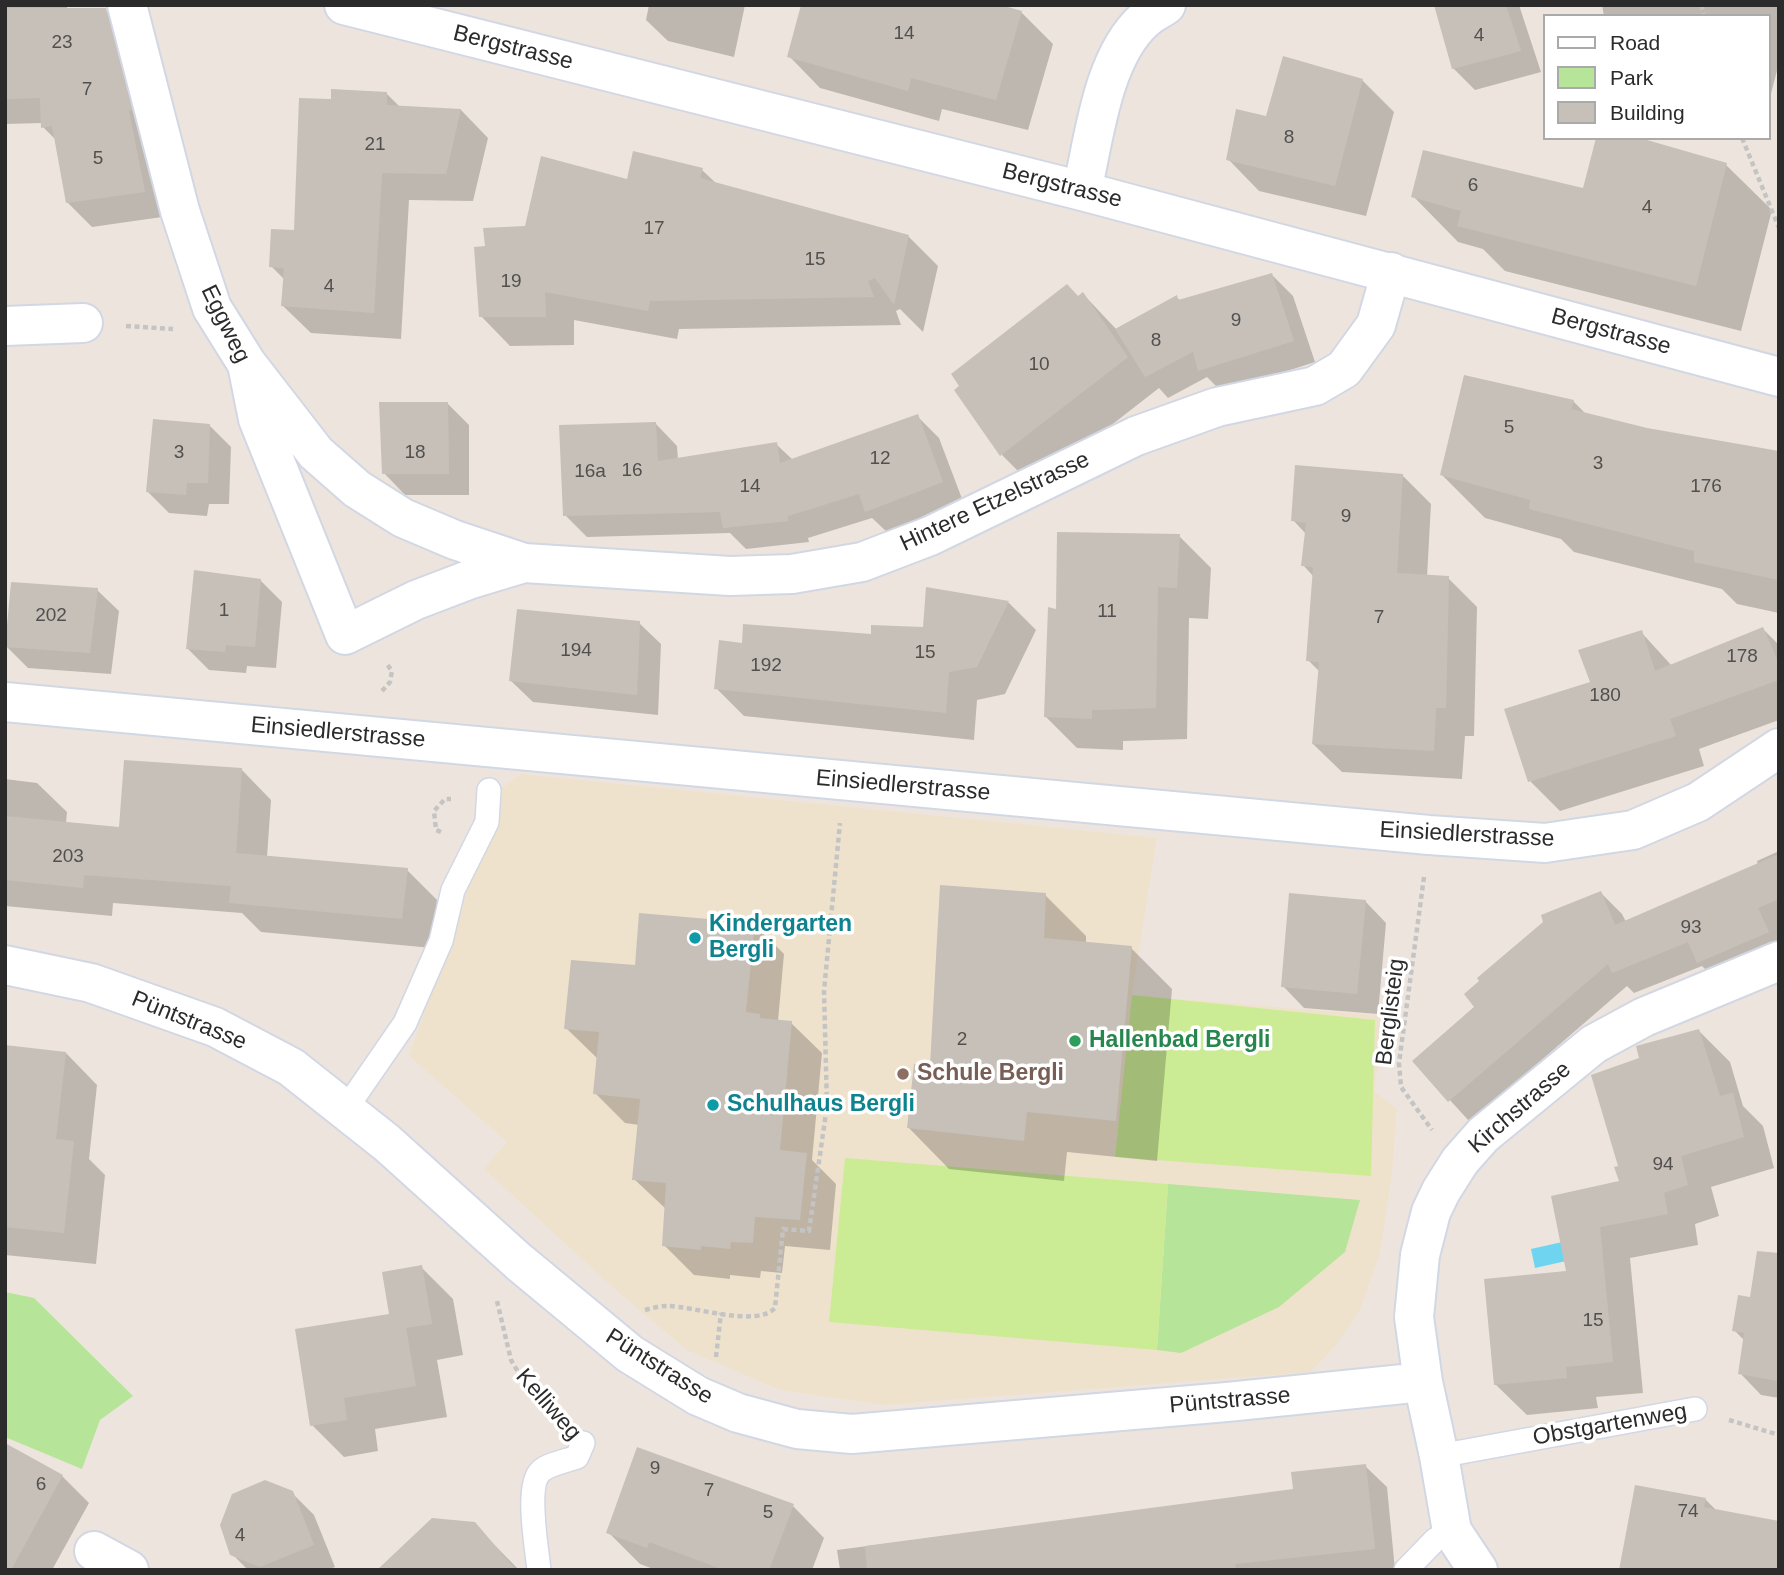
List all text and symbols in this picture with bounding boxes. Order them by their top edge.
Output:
legend [1542,14,1770,140]
street label: Bergstrasse [450,20,576,76]
house number: 14 [893,23,915,45]
house number: 4 [1474,25,1484,47]
text: Road [1610,31,1660,54]
house number: 23 [51,32,73,54]
text: Park [1610,66,1653,89]
house number: 7 [82,79,92,101]
text: Building [1610,101,1685,124]
house number: 8 [1284,127,1294,149]
house number: 21 [364,134,386,156]
house number: 5 [93,148,103,170]
street label: Bergstrasse [999,158,1125,214]
house number: 6 [1468,175,1478,197]
house number: 4 [1642,197,1652,219]
house number: 17 [643,218,665,240]
house number: 15 [804,249,826,271]
house number: 19 [500,271,522,293]
house number: 4 [324,276,334,298]
street label: Eggweg [194,281,256,367]
street label: Bergstrasse [1548,303,1674,361]
house number: 9 [1231,310,1241,332]
house number: 8 [1151,330,1161,352]
house number: 10 [1028,354,1050,376]
house number: 5 [1504,417,1514,439]
house number: 3 [174,442,184,464]
house number: 18 [404,442,426,464]
street label: Hintere Etzelstrasse [896,446,1094,558]
house number: 12 [869,448,891,470]
house number: 3 [1593,453,1603,475]
house number: 16 [621,460,643,482]
house number: 16a [574,461,606,483]
house number: 14 [739,476,761,498]
house number: 176 [1690,476,1722,498]
house number: 9 [1341,506,1351,528]
house number: 1 [219,600,229,622]
house number: 11 [1097,601,1117,623]
house number: 202 [35,605,67,627]
house number: 7 [1374,607,1384,629]
house number: 194 [560,640,592,662]
house number: 15 [914,642,936,664]
house number: 178 [1726,646,1758,668]
house number: 192 [750,655,782,677]
house number: 180 [1589,685,1621,707]
street label: Einsiedlerstrasse [250,712,426,754]
street label: Einsiedlerstrasse [815,765,991,807]
street label: Einsiedlerstrasse [1379,817,1555,853]
house number: 203 [52,846,84,868]
place label: Kindergarten Bergli [709,911,852,965]
house number: 93 [1680,917,1702,939]
marker: Kindergarten Bergli [687,930,703,946]
street label: Berglisteig [1371,957,1411,1067]
street label: Püntstrasse [128,985,250,1057]
place label: Hallenbad Bergli [1089,1027,1270,1055]
house number: 2 [957,1029,967,1051]
marker: Hallenbad Bergli [1067,1033,1083,1049]
street label: Kirchstrasse [1463,1056,1577,1160]
place label: Schule Bergli [917,1060,1064,1088]
marker: Schule Bergli [895,1066,911,1082]
place label: Schulhaus Bergli [727,1091,915,1119]
marker: Schulhaus Bergli [705,1097,721,1113]
house number: 94 [1652,1154,1674,1176]
house number: 15 [1582,1310,1604,1332]
street label: Püntstrasse [600,1323,718,1411]
street label: Kelliweg [509,1364,587,1446]
street label: Püntstrasse [1168,1382,1292,1420]
street label: Obstgartenweg [1531,1398,1689,1452]
house number: 9 [650,1458,660,1480]
house number: 6 [36,1474,46,1496]
house number: 7 [704,1480,714,1502]
house number: 74 [1677,1501,1699,1523]
house number: 5 [763,1502,773,1524]
house number: 4 [235,1525,245,1547]

